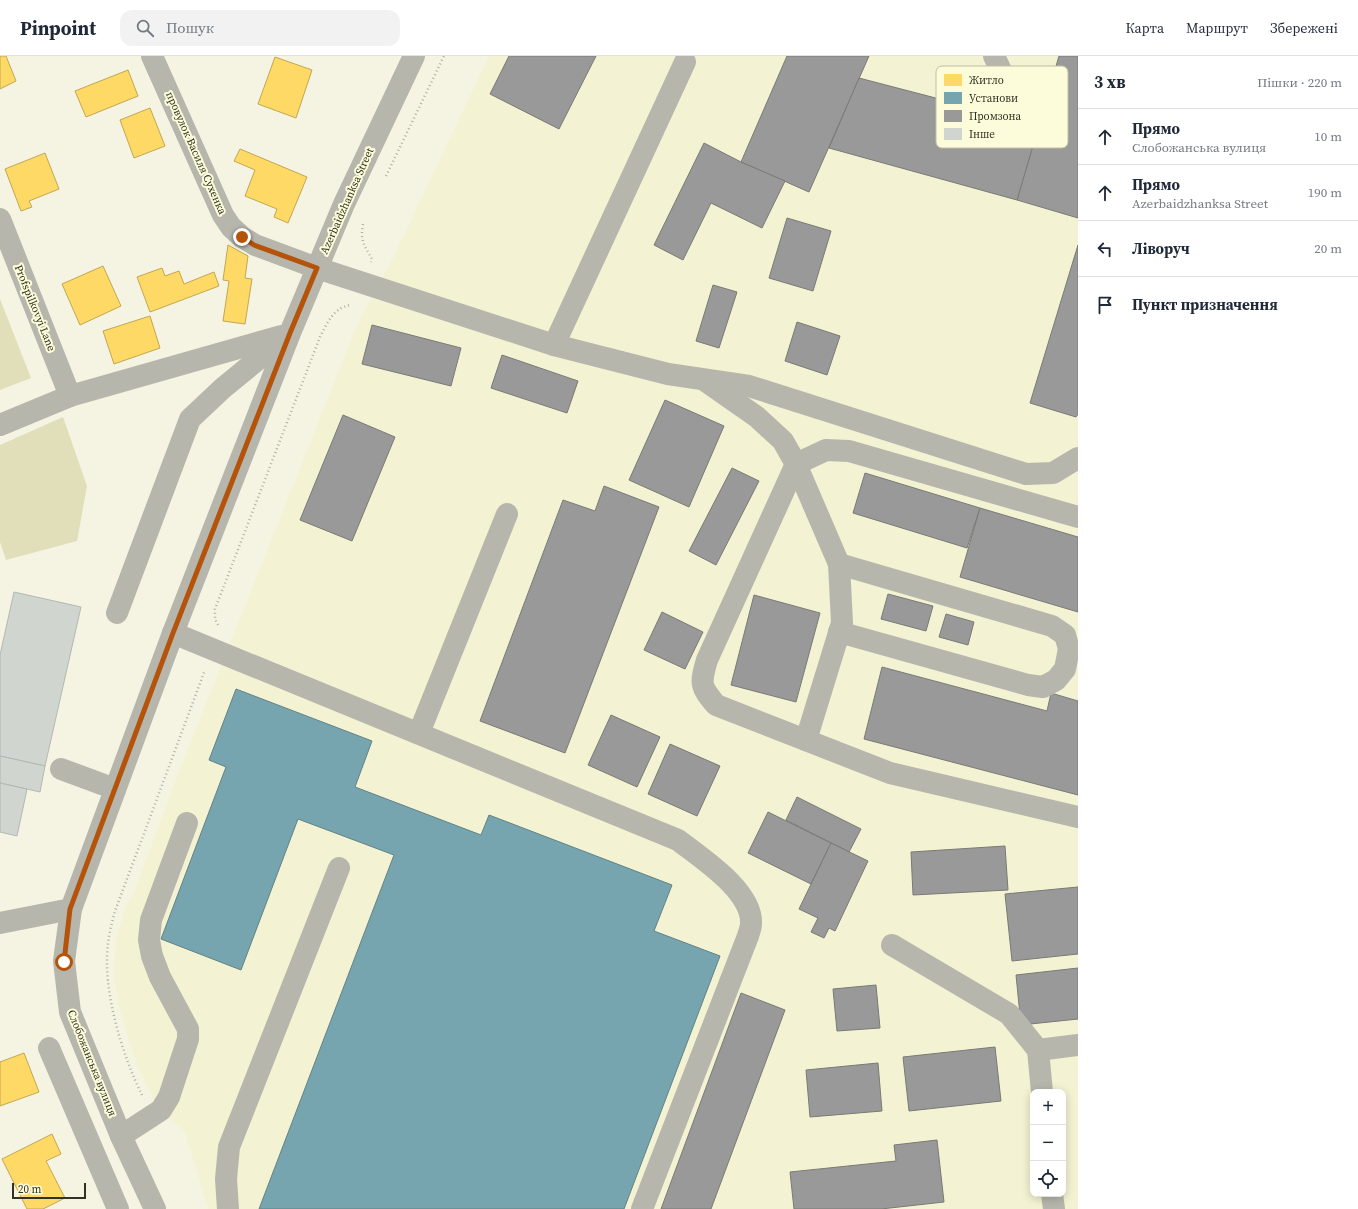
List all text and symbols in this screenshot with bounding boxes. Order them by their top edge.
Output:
search box [120,10,400,46]
text: Pinpoint [20,15,96,41]
icon: search [134,17,156,39]
text: Пошук [166,17,214,38]
text: Карта [1125,18,1164,38]
text: Маршрут [1186,18,1248,38]
text: Збережені [1270,18,1338,38]
legend [936,66,1068,148]
text: 3 хв [1094,70,1126,94]
text: Житло [969,73,1004,88]
text: Пішки · 220 m [1257,74,1342,91]
street label: провулок Василя Сухенка [162,89,230,217]
text: Установи [969,91,1018,106]
text: Промзона [969,109,1022,124]
text: Прямо [1132,118,1180,139]
icon: ahead [1094,126,1116,148]
text: Інше [969,127,995,142]
text: 10 m [1314,128,1342,145]
text: Слобожанська вулиця [1132,139,1266,156]
street label: Azerbaidzhanksa Street [317,145,377,257]
text: Прямо [1132,174,1180,195]
icon: ahead [1094,182,1116,204]
text: 190 m [1308,184,1342,201]
text: Azerbaidzhanksa Street [1132,195,1268,212]
route end [233,228,251,246]
icon: left [1094,238,1116,260]
text: Ліворуч [1132,238,1190,259]
text: 20 m [1314,240,1342,257]
street label: Profspilkovyi Lane [11,263,59,354]
icon: arrive [1094,294,1116,316]
text: Пункт призначення [1132,294,1278,315]
route start [55,953,73,971]
street label: Слобожанська вулиця [64,1008,120,1119]
map controls [1030,1089,1066,1197]
button: + [1030,1089,1066,1125]
button: − [1030,1125,1066,1161]
button: locate [1030,1161,1066,1197]
scale bar [12,1181,86,1200]
text: 20 m [18,1182,41,1197]

